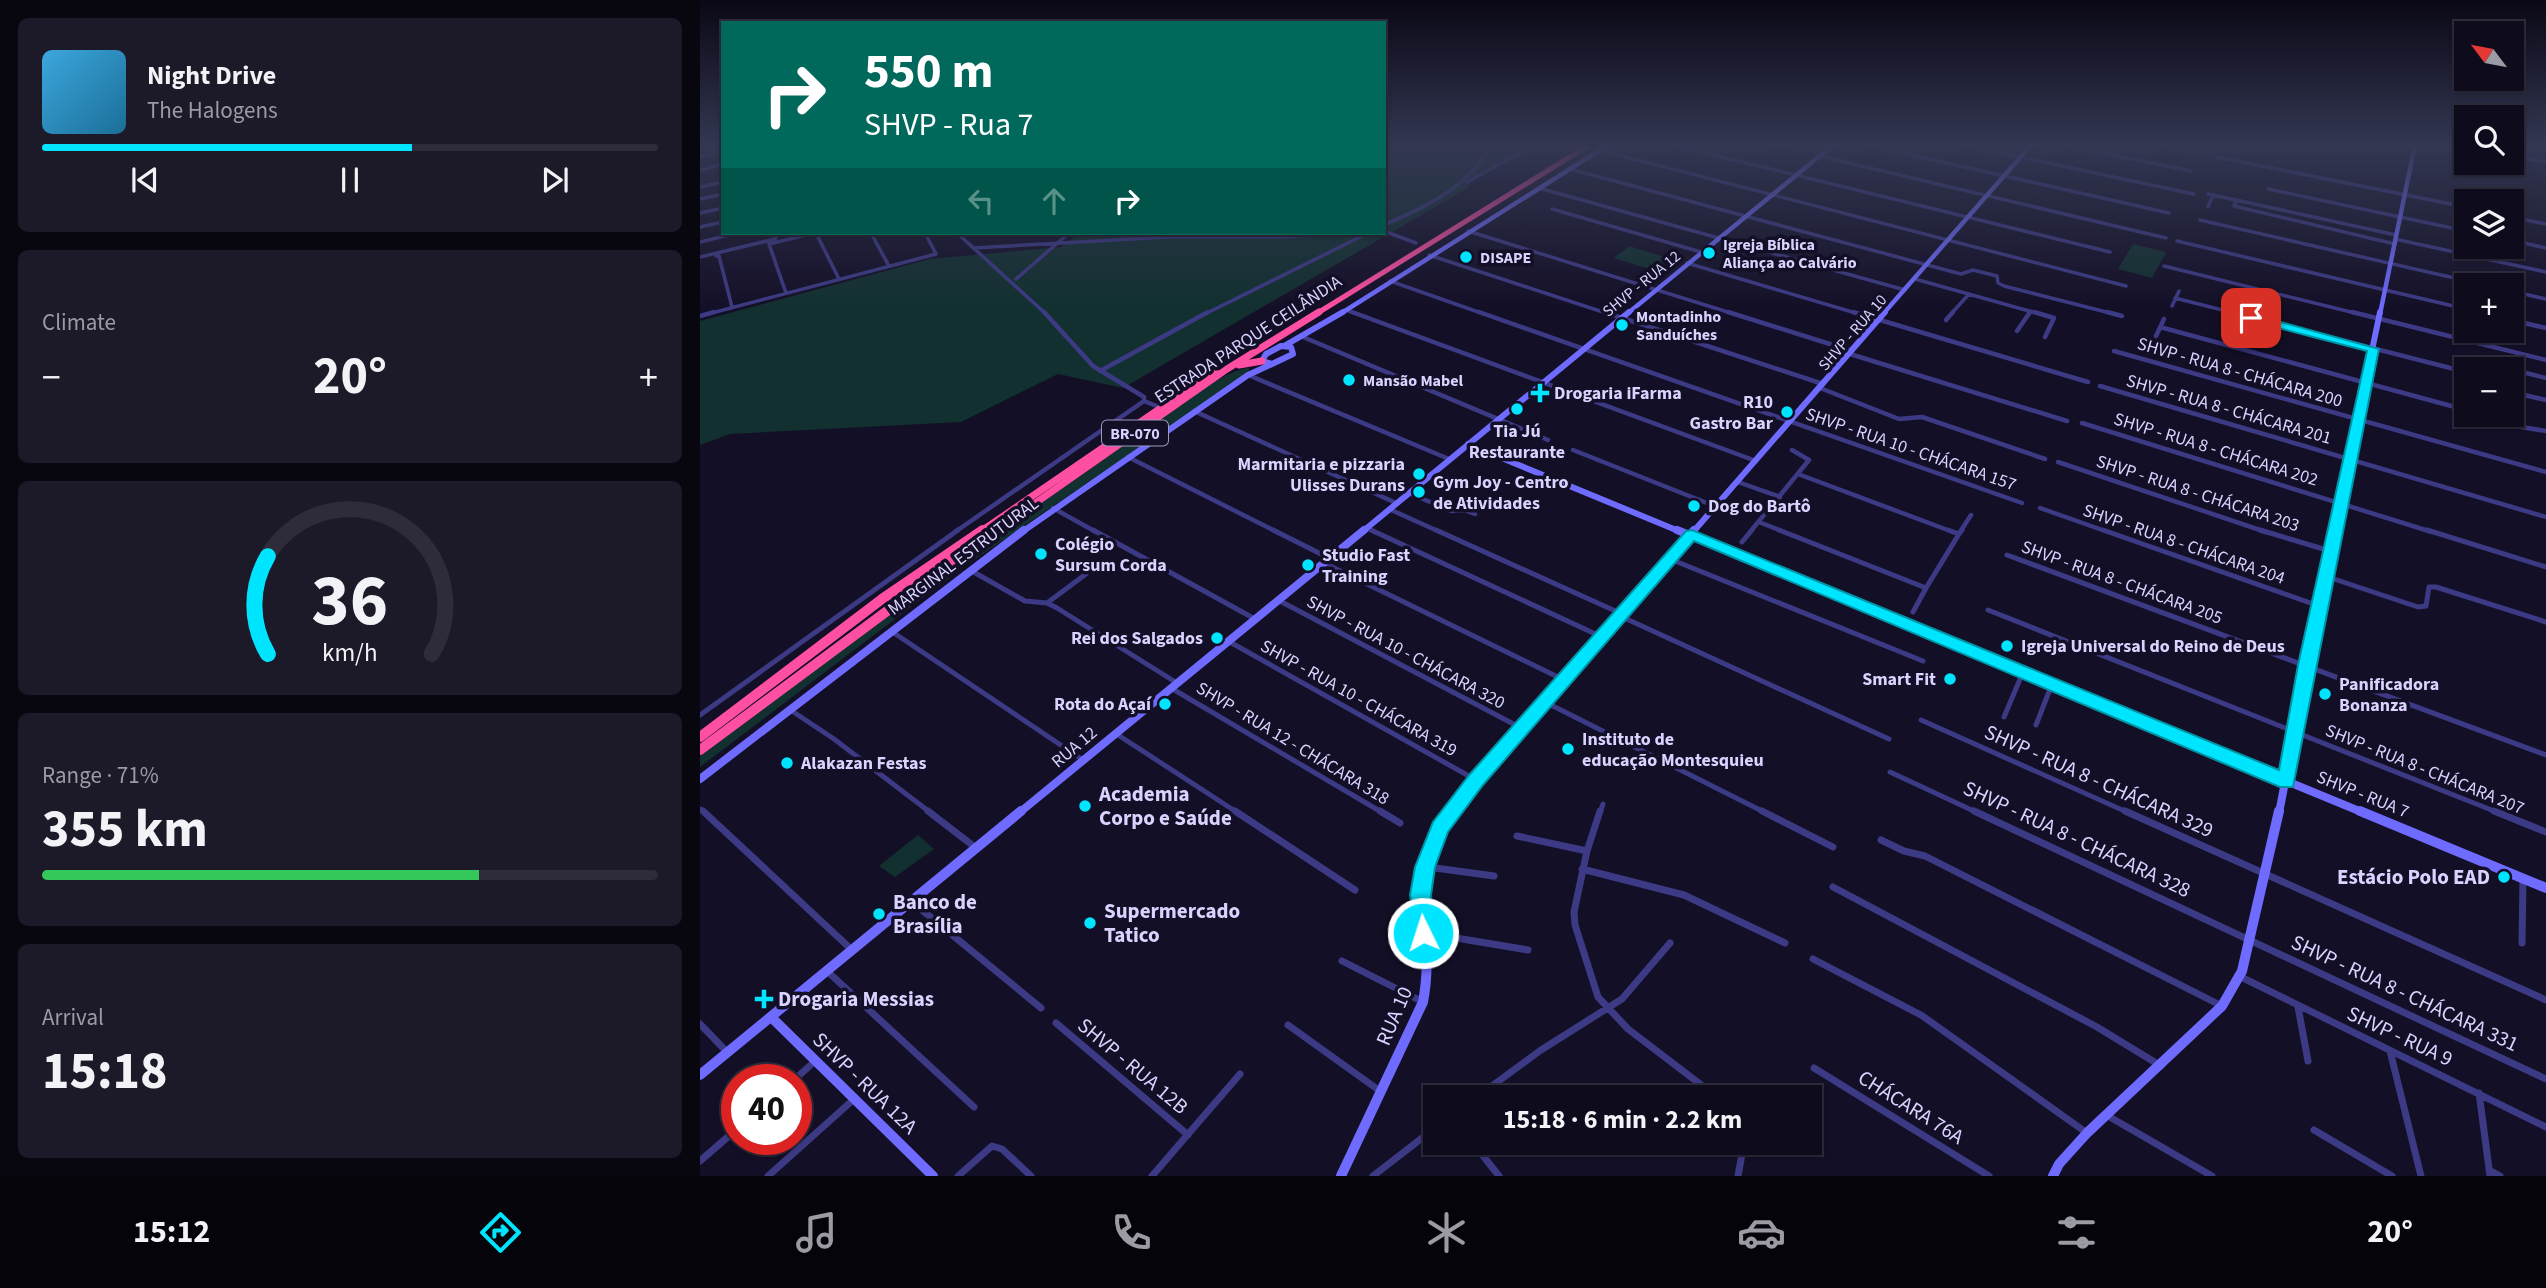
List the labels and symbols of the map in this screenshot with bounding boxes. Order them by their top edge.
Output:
north arrow [2454,21,2524,91]
place label: Igreja Bíblica Aliança ao Calvário [1722,234,1857,274]
street label: SHVP - RUA 12 [1598,245,1685,322]
marker: Igreja Bíblica Aliança ao Calvário [1701,245,1717,261]
place label: DISAPE [1480,247,1531,269]
marker: DISAPE [1458,249,1474,265]
street label: ESTRADA PARQUE CEILÂNDIA [1150,269,1347,410]
pin [2221,288,2281,348]
street label: SHVP - RUA 10 [1813,290,1892,376]
place label: Montadinho Sanduíches [1636,306,1721,346]
marker: Montadinho Sanduíches [1614,317,1630,333]
street label: SHVP - RUA 8 - CHÁCARA 200 [2134,331,2345,414]
street label: SHVP - RUA 8 - CHÁCARA 201 [2123,368,2334,451]
place label: Mansão Mabel [1363,370,1463,392]
marker: Mansão Mabel [1341,372,1357,388]
place label: Drogaria iFarma [1554,381,1682,406]
marker: Drogaria iFarma [1532,385,1548,401]
place label: R10 Gastro Bar [1689,390,1774,436]
marker: Tia Jú Restaurante [1509,401,1525,417]
street label: SHVP - RUA 10 - CHÁCARA 157 [1802,402,2020,497]
marker: R10 Gastro Bar [1779,404,1795,420]
street label: SHVP - RUA 8 - CHÁCARA 202 [2111,406,2321,492]
place label: Tia Jú Restaurante [1469,419,1565,465]
road number: BR-070 [1102,420,1168,446]
street label: SHVP - RUA 8 - CHÁCARA 203 [2093,449,2303,538]
place label: Marmitaria e pizzaria Ulisses Durans [1237,452,1405,498]
marker: Marmitaria e pizzaria Ulisses Durans [1411,466,1427,482]
place label: Gym Joy - Centro de Atividades [1433,470,1568,516]
marker: Gym Joy - Centro de Atividades [1411,484,1427,500]
street label: MARGINAL ESTRUTURAL [883,491,1044,621]
place label: Dog do Bartô [1708,494,1811,519]
marker: Dog do Bartô [1686,498,1702,514]
street label: SHVP - RUA 8 - CHÁCARA 204 [2079,498,2288,591]
place label: Colégio Sursum Corda [1055,532,1167,578]
street label: SHVP - RUA 8 - CHÁCARA 205 [2018,534,2226,631]
place label: Studio Fast Training [1322,543,1410,589]
marker: Colégio Sursum Corda [1033,546,1049,562]
marker: Studio Fast Training [1300,557,1316,573]
street label: SHVP - RUA 10 - CHÁCARA 320 [1302,589,1509,715]
place label: Rei dos Salgados [1071,626,1203,651]
marker: Rei dos Salgados [1209,630,1225,646]
street label: SHVP - RUA 10 - CHÁCARA 319 [1256,634,1462,763]
place label: Igreja Universal do Reino de Deus [2021,634,2285,659]
marker: Igreja Universal do Reino de Deus [1999,638,2015,654]
place label: Smart Fit [1862,667,1936,692]
marker: Smart Fit [1942,671,1958,687]
place label: Panificadora Bonanza [2339,672,2439,718]
street label: SHVP - RUA 12 - CHÁCARA 318 [1191,676,1394,811]
marker: Panificadora Bonanza [2317,686,2333,702]
place label: Rota do Açaí [1054,692,1152,717]
marker: Rota do Açaí [1157,696,1173,712]
street label: SHVP - RUA 8 - CHÁCARA 329 [1980,717,2218,845]
street label: SHVP - RUA 8 - CHÁCARA 207 [2322,718,2528,821]
street label: RUA 12 [1046,721,1103,774]
place label: Instituto de educação Montesquieu [1582,727,1764,773]
marker: Instituto de educação Montesquieu [1560,741,1576,757]
place label: Alakazan Festas [800,751,927,776]
marker: Alakazan Festas [779,755,795,771]
street label: SHVP - RUA 7 [2313,765,2413,824]
street label: SHVP - RUA 8 - CHÁCARA 328 [1958,773,2196,905]
place label: Academia Corpo e Saúde [1098,779,1232,833]
marker: Academia Corpo e Saúde [1077,798,1093,814]
place label: Estácio Polo EAD [2337,862,2490,892]
marker: Estácio Polo EAD [2496,869,2512,885]
place label: Banco de Brasília [893,887,977,941]
place label: Supermercado Tatico [1104,896,1240,950]
position arrow [1386,896,1460,970]
marker: Banco de Brasília [871,906,887,922]
marker: Supermercado Tatico [1082,915,1098,931]
street label: SHVP - RUA 8 - CHÁCARA 331 [2286,927,2524,1059]
street label: RUA 10 [1368,982,1420,1050]
place label: Drogaria Messias [778,984,934,1014]
marker: Drogaria Messias [756,991,772,1007]
street label: SHVP - RUA 9 [2342,998,2458,1074]
street label: SHVP - RUA 12B [1071,1011,1195,1121]
street label: SHVP - RUA 12A [806,1025,925,1141]
street label: CHÁCARA 76A [1852,1062,1970,1152]
speed limit sign: 40 [721,1064,812,1155]

